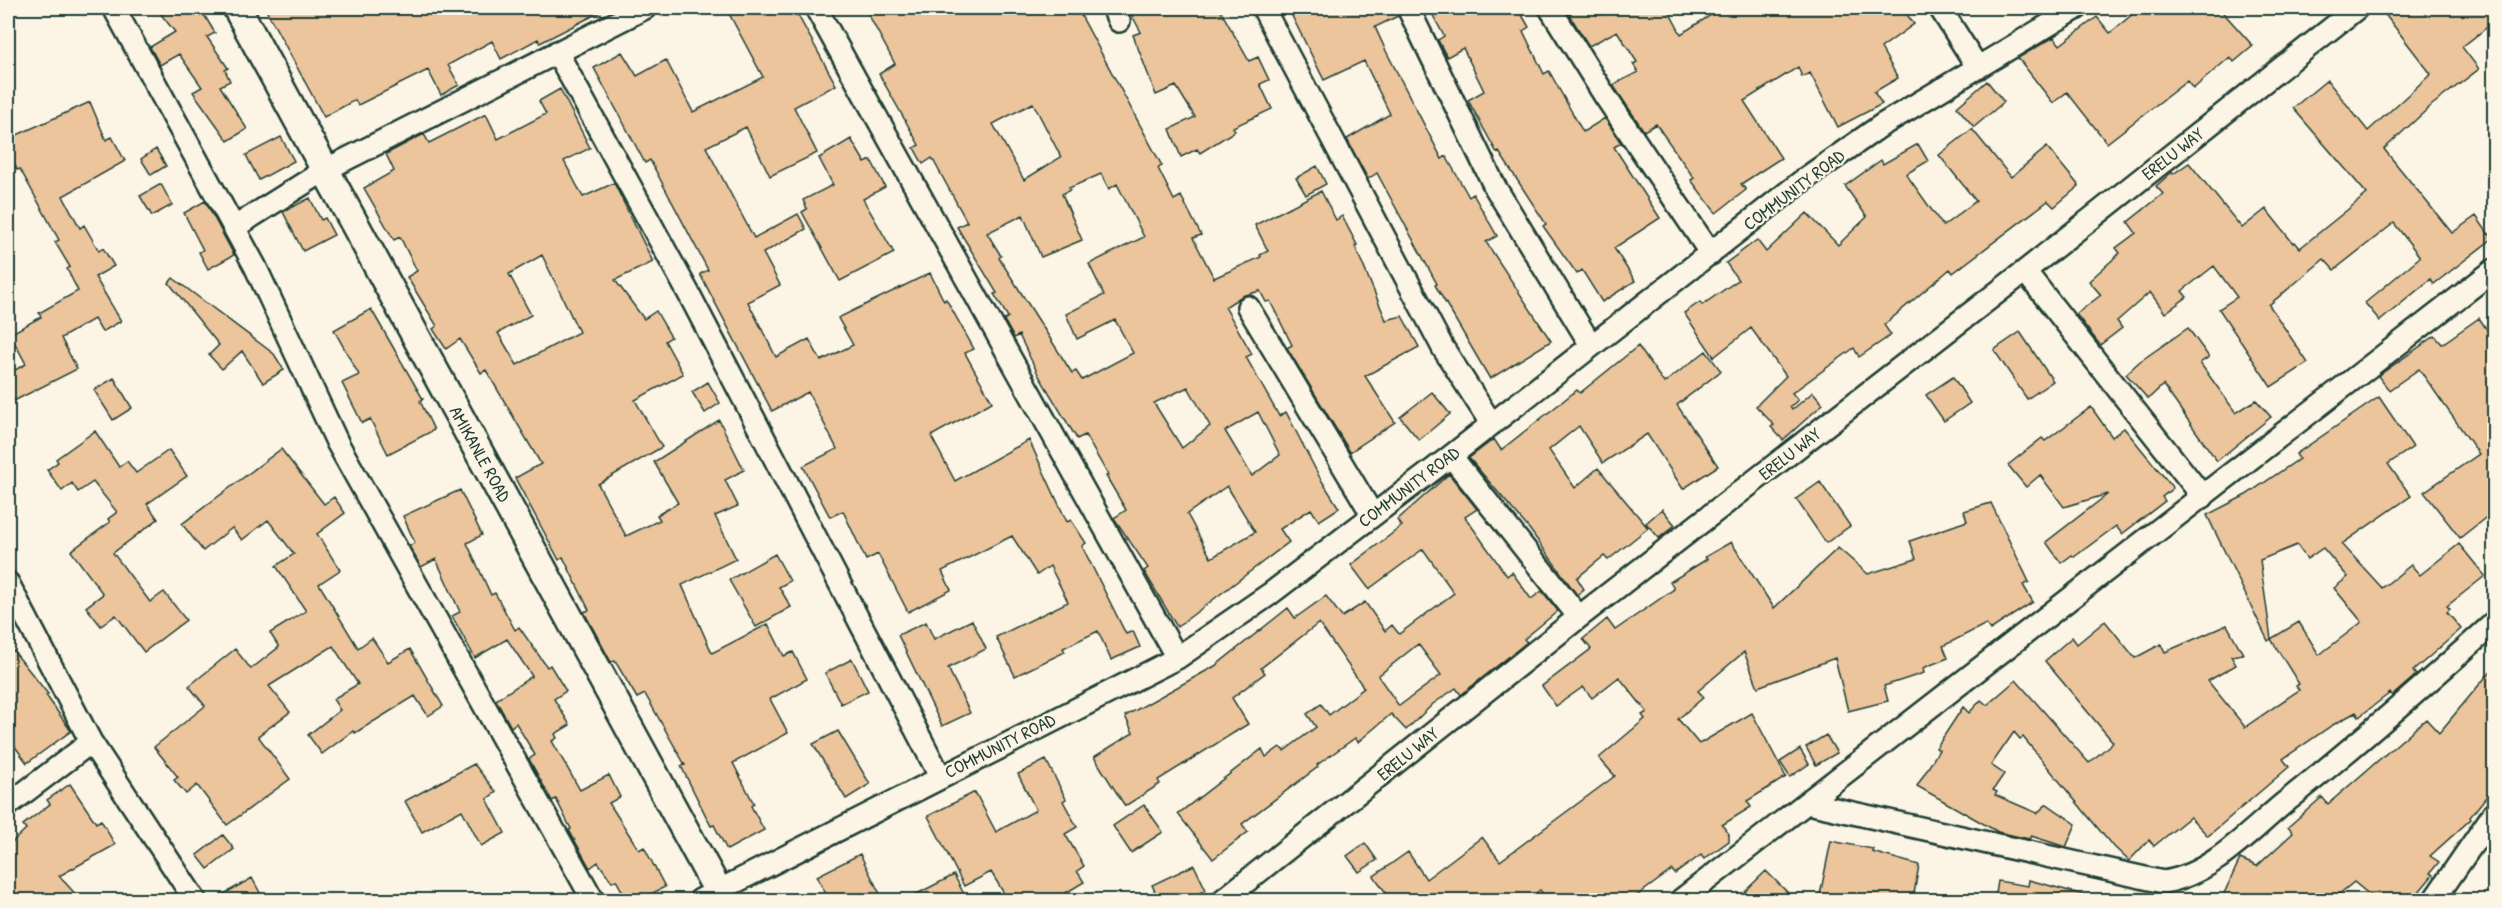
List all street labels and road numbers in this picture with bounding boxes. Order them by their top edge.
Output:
street label: ERELU WAY [2136,121,2209,186]
street label: COMMUNITY ROAD [1738,143,1850,236]
street label: AMIKANLE ROAD [444,401,517,506]
street label: ERELU WAY [1753,421,1826,486]
street label: COMMUNITY ROAD [1353,440,1465,533]
street label: COMMUNITY ROAD [940,707,1060,784]
street label: ERELU WAY [1372,721,1444,786]

